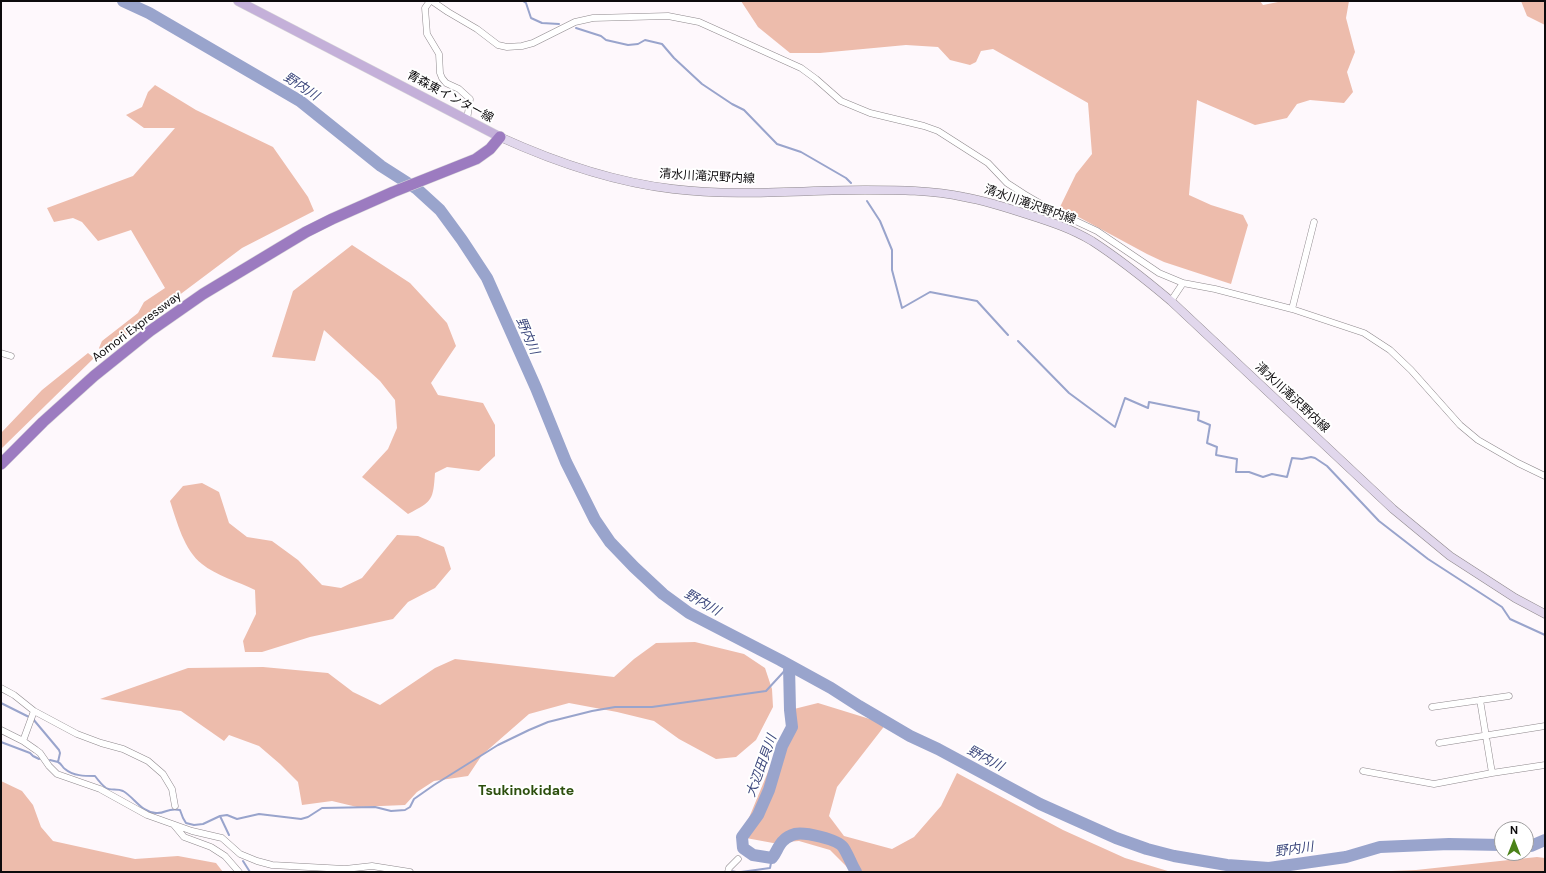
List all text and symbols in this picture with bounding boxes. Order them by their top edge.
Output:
street label: 青森東インター線 [404,68,496,126]
water label: 野内川 [280,70,322,104]
street label: 清水川滝沢野内線 [659,167,755,187]
street label: 清水川滝沢野内線 [982,183,1078,227]
street label: Aomori Expressway [89,289,185,365]
water label: 野内川 [512,315,542,357]
street label: 清水川滝沢野内線 [1252,360,1332,436]
water label: 野内川 [681,586,723,620]
water label: 大辺田貝川 [744,733,780,799]
water label: 野内川 [964,743,1006,775]
district label: Tsukinokidate [478,783,574,799]
north arrow [1494,821,1534,861]
text: N [1510,823,1518,837]
water label: 野内川 [1274,840,1314,860]

